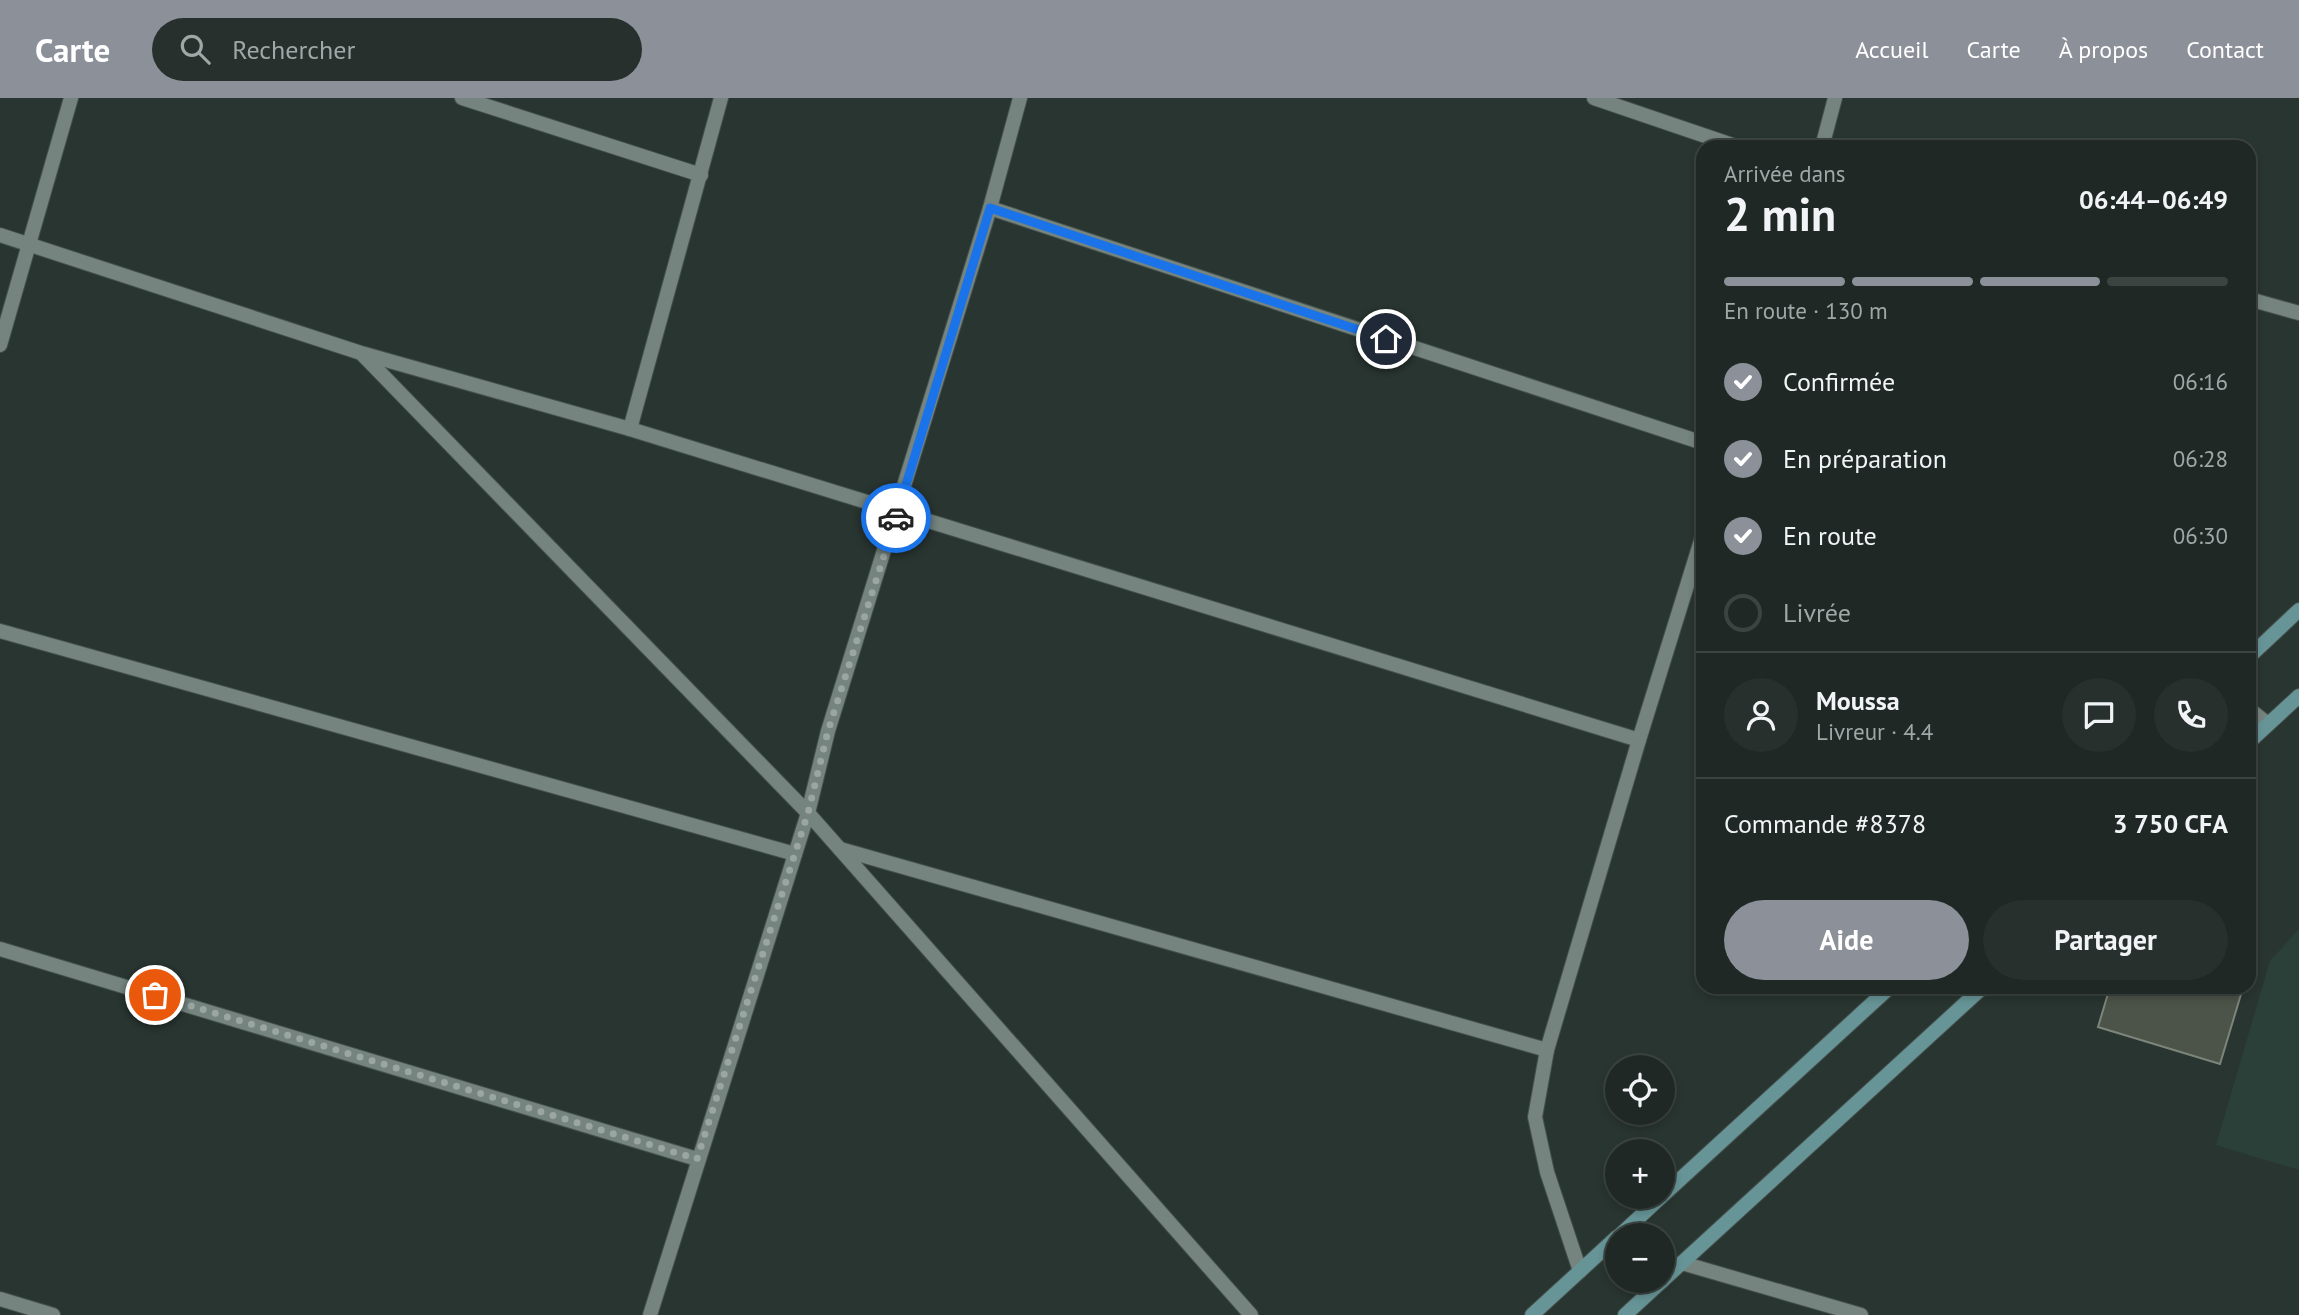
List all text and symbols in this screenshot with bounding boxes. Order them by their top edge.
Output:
search box [152,18,642,81]
text: Carte [35,28,110,71]
icon: search [176,30,214,68]
text: Rechercher [232,33,355,66]
text: Accueil [1855,34,1929,65]
text: Carte [1967,34,2021,65]
text: À propos [2059,34,2148,65]
text: Contact [2186,34,2264,65]
text: Arrivée dans [1724,159,1845,188]
text: 06:44–06:49 [2079,183,2228,216]
text: 2 min [1724,184,1836,244]
text: En route · 130 m [1724,296,1888,325]
pin [1356,309,1416,369]
icon: home [1367,320,1405,358]
icon: check [1724,363,1762,401]
text: Confirmée [1783,365,1895,398]
text: 06:16 [2173,367,2228,396]
icon: check [1724,440,1762,478]
text: En préparation [1783,442,1947,475]
text: 06:28 [2173,444,2228,473]
courier [861,483,931,553]
icon: car [877,499,915,537]
icon: check [1724,517,1762,555]
text: En route [1783,519,1877,552]
text: 06:30 [2173,521,2228,550]
text: Livrée [1783,596,1851,629]
button: person [1724,678,1798,752]
button: chat [2062,678,2136,752]
button: phone [2154,678,2228,752]
text: Moussa [1816,684,1900,717]
text: Livreur · 4.4 [1816,717,1933,746]
text: Commande #8378 [1724,807,1926,840]
text: 3 750 CFA [2113,807,2228,840]
button: Aide [1724,900,1969,980]
button: Partager [1983,900,2228,980]
pin [125,965,185,1025]
icon: bag [136,976,174,1014]
map controls [1605,1055,1675,1293]
button: locate [1605,1055,1675,1125]
button: + [1605,1139,1675,1209]
button: − [1605,1223,1675,1293]

